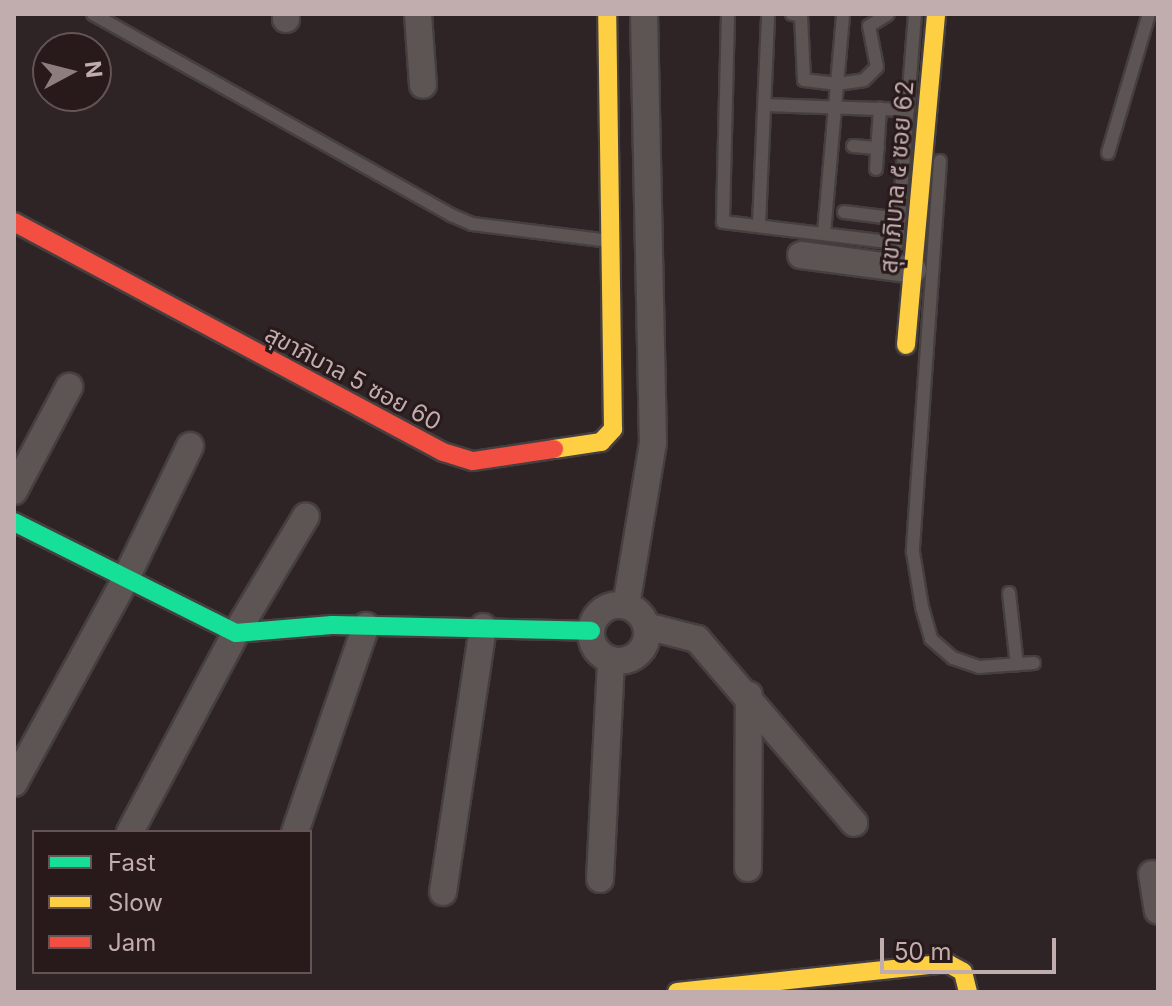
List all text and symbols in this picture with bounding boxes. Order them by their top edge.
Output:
north arrow [32,32,112,112]
text: N [80,59,108,79]
street label: สุขาภิบาล ๕ ซอย 62 [874,80,920,274]
street label: สุขาภิบาล 5 ซอย 60 [260,319,446,437]
legend [32,830,312,974]
text: Fast [108,848,156,877]
text: Slow [108,888,163,917]
scale bar [884,922,1060,972]
text: Jam [108,928,156,957]
text: 50 m [894,937,952,966]

